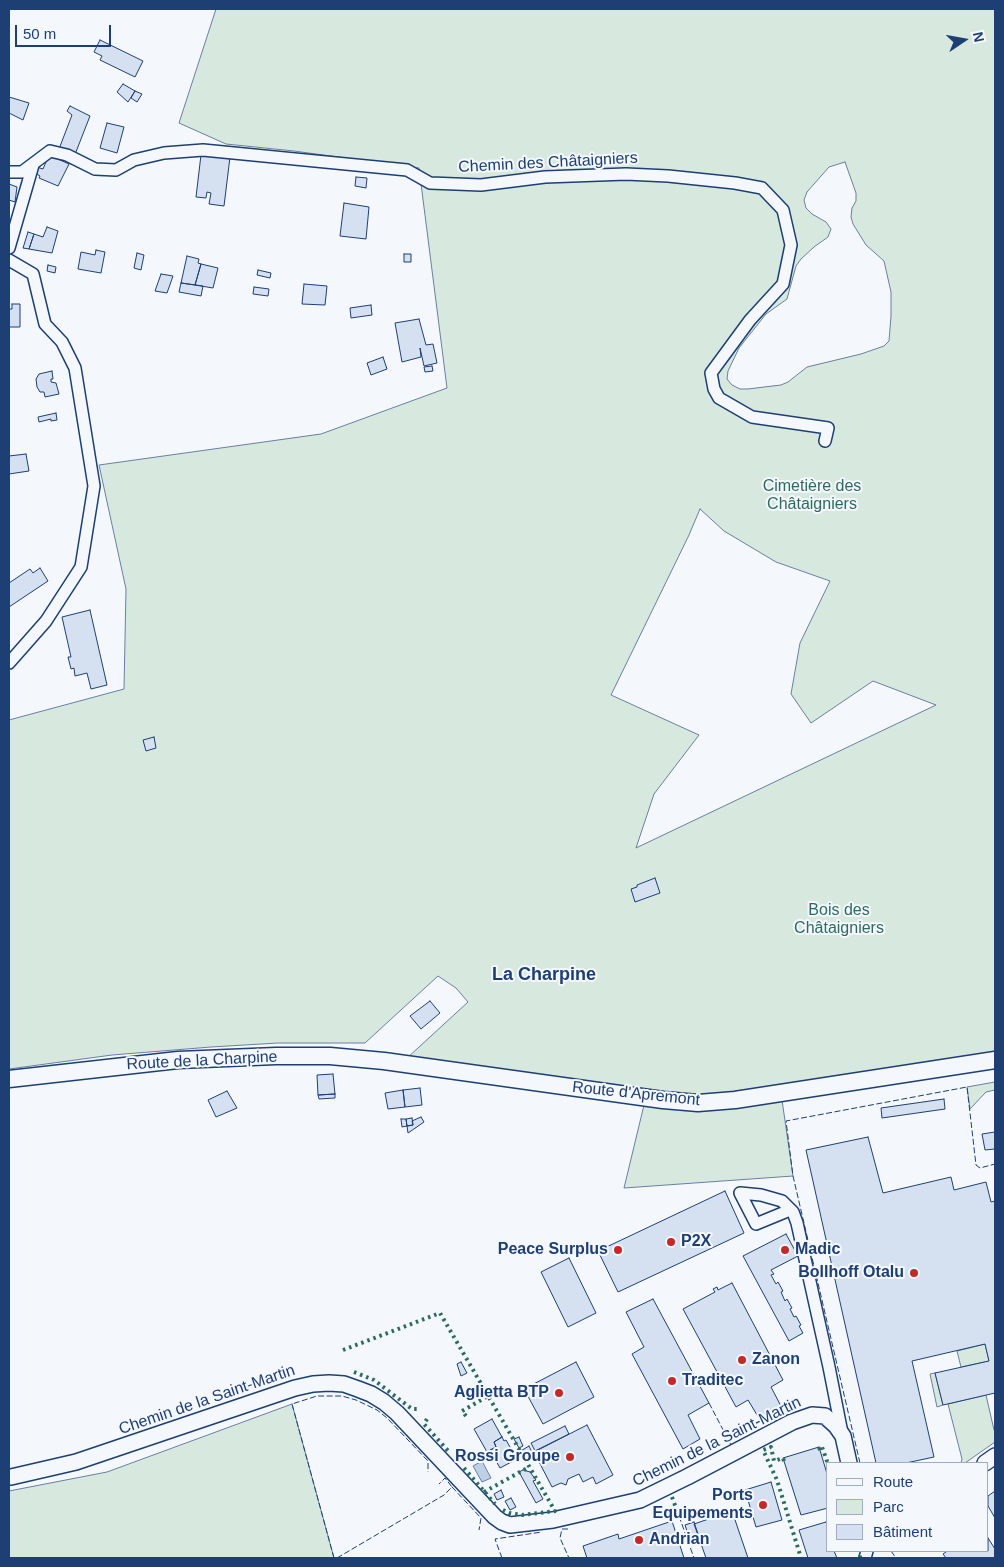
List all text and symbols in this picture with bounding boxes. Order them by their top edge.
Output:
scale bar [18,15,114,47]
north arrow [939,15,989,65]
text: 50 m [23,25,56,42]
text: N [970,30,988,43]
street label: Chemin des Châtaigniers [458,149,638,177]
park label: Cimetière des Châtaigniers [763,477,861,515]
park label: Bois des Châtaigniers [794,901,884,939]
district label: La Charpine [492,964,596,986]
street label: Route de la Charpine [126,1047,278,1075]
street label: Route d'Apremont [571,1078,701,1110]
place label: P2X [681,1232,711,1252]
marker: P2X [665,1236,677,1248]
place label: Peace Surplus [498,1240,608,1260]
place label: Madic [795,1240,840,1260]
marker: Peace Surplus [612,1244,624,1256]
marker: Madic [779,1244,791,1256]
place label: Bollhoff Otalu [798,1263,904,1283]
marker: Bollhoff Otalu [908,1267,920,1279]
place label: Zanon [752,1350,800,1370]
marker: Zanon [736,1354,748,1366]
street label: Chemin de la Saint-Martin [116,1361,298,1439]
place label: Traditec [682,1371,743,1391]
marker: Traditec [666,1375,678,1387]
place label: Aglietta BTP [454,1383,549,1403]
marker: Aglietta BTP [553,1387,565,1399]
street label: Chemin de la Saint-Martin [630,1393,804,1491]
place label: Rossi Groupe [455,1447,560,1467]
marker: Rossi Groupe [564,1451,576,1463]
legend [826,1462,989,1552]
text: Route [873,1473,913,1490]
place label: Ports Equipements [653,1486,753,1524]
text: Parc [873,1498,904,1515]
marker: Ports Equipements [757,1499,769,1511]
text: Bâtiment [873,1523,932,1540]
place label: Andrian [649,1530,709,1550]
marker: Andrian [633,1534,645,1546]

